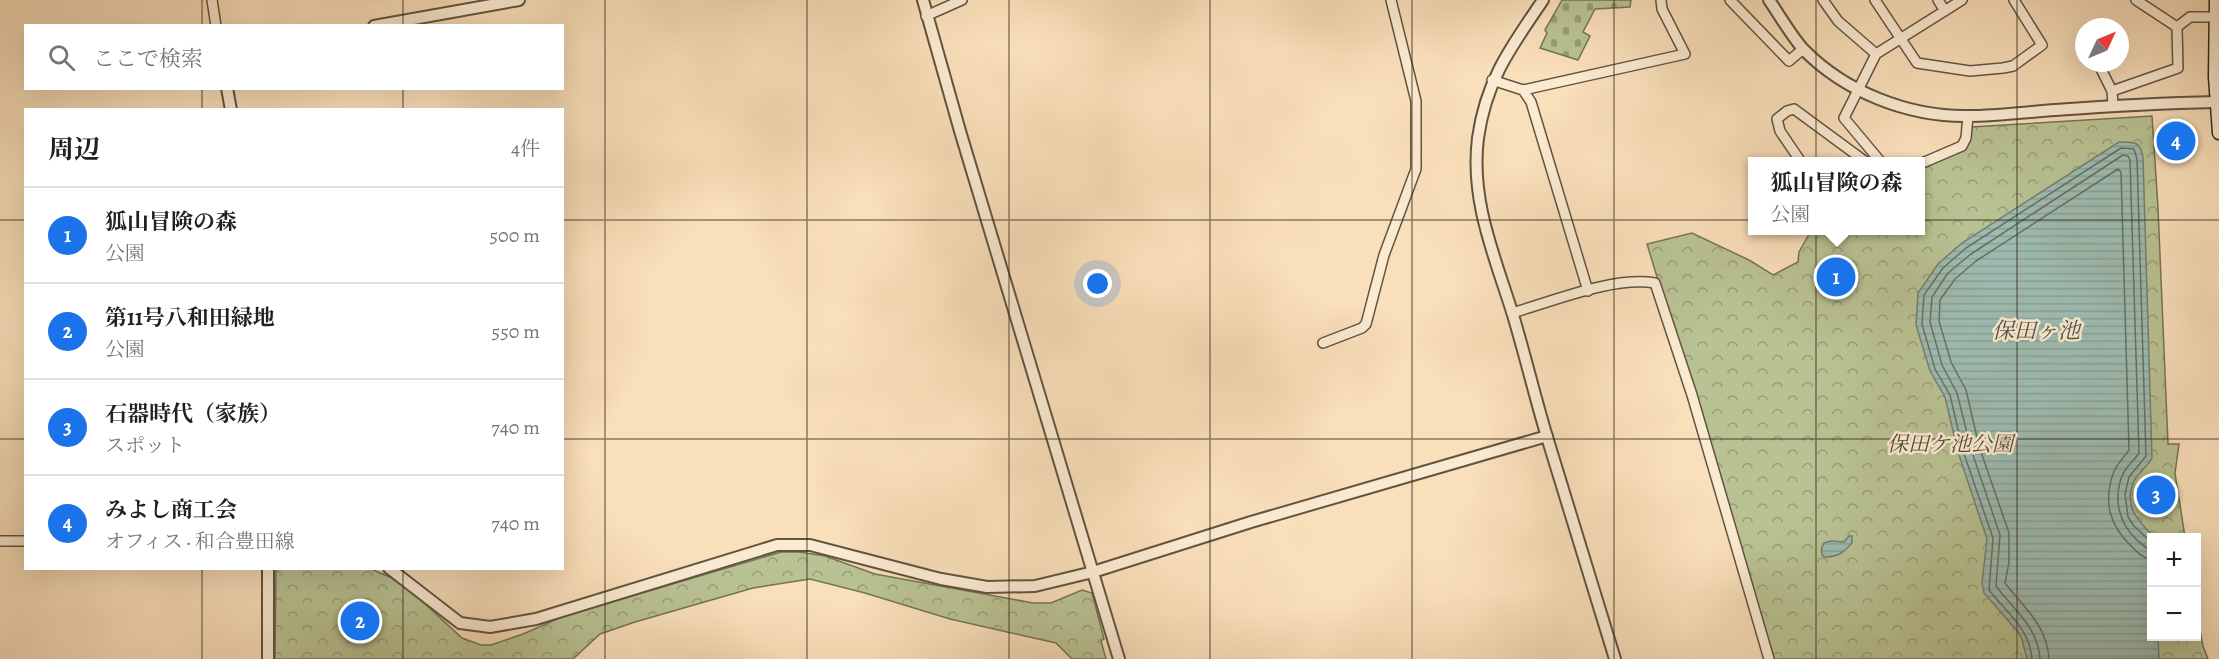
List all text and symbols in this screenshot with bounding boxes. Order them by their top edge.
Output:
north arrow [2075,18,2129,72]
search box [24,24,564,90]
icon: search [45,41,78,74]
text: ここで検索 [93,44,203,74]
pin: 4 [2156,118,2196,164]
text: 周辺 [48,132,100,167]
text: 4件 [511,135,540,162]
popup [1748,157,1925,235]
text: 狐山冒険の森 [1770,168,1903,198]
text: 公園 [1770,201,1810,228]
text: 狐山冒険の森 [105,207,237,237]
text: 1 [64,222,71,249]
text: 500 m [489,222,540,249]
text: 公園 [105,240,145,267]
pin: 1 [1816,254,1856,300]
your location [1083,269,1112,298]
text: 第11号八和田緑地 [105,303,275,333]
water label: 保田ヶ池 [1992,316,2083,346]
text: 2 [63,318,72,345]
text: 550 m [492,318,540,345]
text: 公園 [105,336,145,363]
text: 石器時代（家族） [105,399,281,429]
text: 3 [63,414,72,441]
text: 740 m [491,414,540,441]
park label: 保田ケ池公園 [1887,430,2016,458]
text: スポット [105,432,185,459]
pin: 3 [2136,472,2176,518]
text: みよし商工会 [105,495,237,525]
text: 4 [63,510,72,537]
text: 740 m [491,510,540,537]
text: オフィス · 和合豊田線 [105,528,295,555]
map controls [2147,533,2201,641]
button: + [2147,533,2201,587]
button: − [2147,587,2201,641]
pin: 2 [340,598,380,644]

